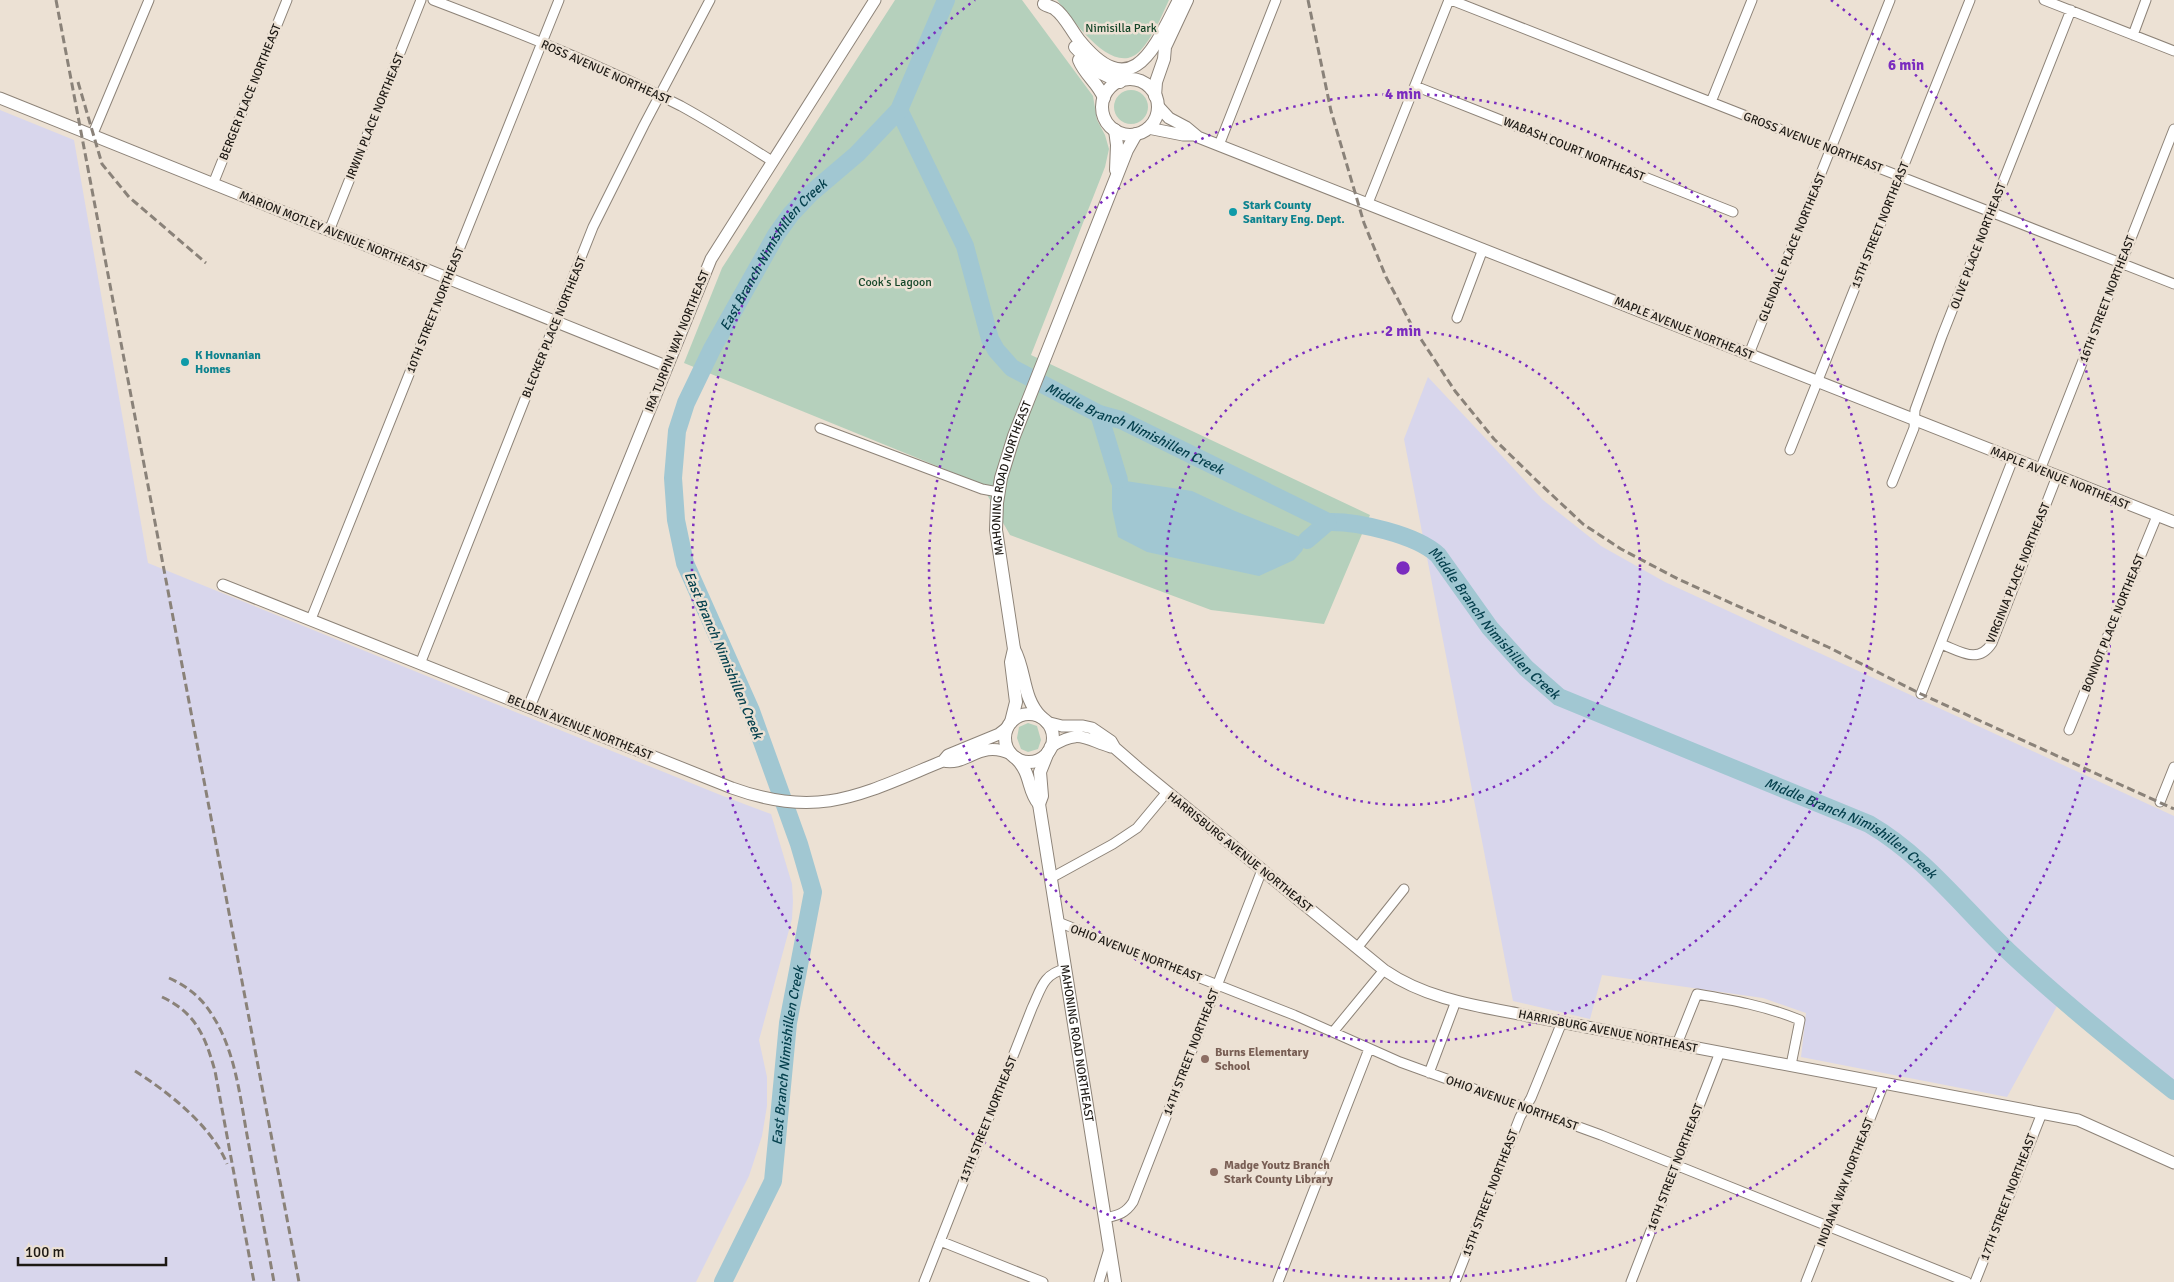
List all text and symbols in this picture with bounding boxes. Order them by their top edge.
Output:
park label: Nimisilla Park [1085,21,1157,36]
street label: BERGER PLACE NORTHEAST [216,22,285,163]
street label: ROSS AVENUE NORTHEAST [539,37,673,108]
street label: IRWIN PLACE NORTHEAST [343,51,408,182]
text: 6 min [1888,56,1924,74]
text: 4 min [1385,85,1421,103]
street label: GROSS AVENUE NORTHEAST [1741,109,1885,176]
street label: WABASH COURT NORTHEAST [1501,114,1647,185]
street label: 15TH STREET NORTHEAST [1848,160,1913,290]
street label: GLENDALE PLACE NORTHEAST [1756,170,1829,324]
water label: East Branch Nimishillen Creek [716,174,832,333]
street label: OLIVE PLACE NORTHEAST [1947,181,2010,312]
street label: MARION MOTLEY AVENUE NORTHEAST [237,188,429,277]
place label: Stark County Sanitary Eng. Dept. [1243,198,1345,227]
marker: Stark County Sanitary Eng. Dept. [1227,206,1239,218]
street label: 16TH STREET NORTHEAST [2076,234,2139,365]
street label: 10TH STREET NORTHEAST [403,245,468,375]
street label: BLECKER PLACE NORTHEAST [519,254,590,400]
street label: IRA TURPIN WAY NORTHEAST [642,268,713,414]
park label: Cook's Lagoon [858,275,932,290]
street label: MAPLE AVENUE NORTHEAST [1612,294,1756,363]
text: 2 min [1385,322,1421,340]
place label: K Hovnanian Homes [195,348,261,377]
marker: K Hovnanian Homes [179,356,191,368]
water label: Middle Branch Nimishillen Creek [1042,379,1228,479]
street label: MAHONING ROAD NORTHEAST [989,399,1035,557]
street label: MAPLE AVENUE NORTHEAST [1988,444,2132,513]
street label: VIRGINIA PLACE NORTHEAST [1983,500,2054,646]
water label: Middle Branch Nimishillen Creek [1425,543,1565,704]
street label: BONNOT PLACE NORTHEAST [2079,552,2148,695]
centre of rings [1394,559,1412,577]
water label: East Branch Nimishillen Creek [681,569,767,743]
street label: BELDEN AVENUE NORTHEAST [505,691,655,763]
water label: Middle Branch Nimishillen Creek [1762,774,1941,883]
street label: HARRISBURG AVENUE NORTHEAST [1164,789,1315,916]
street label: OHIO AVENUE NORTHEAST [1068,921,1204,986]
water label: East Branch Nimishillen Creek [768,963,808,1146]
street label: MAHONING ROAD NORTHEAST [1057,963,1096,1123]
street label: 14TH STREET NORTHEAST [1160,987,1223,1118]
street label: HARRISBURG AVENUE NORTHEAST [1517,1007,1699,1056]
place label: Burns Elementary School [1215,1045,1309,1074]
marker: Burns Elementary School [1199,1053,1211,1065]
street label: 13TH STREET NORTHEAST [956,1054,1021,1184]
street label: OHIO AVENUE NORTHEAST [1444,1073,1580,1134]
street label: 16TH STREET NORTHEAST [1644,1102,1707,1233]
street label: INDIANA WAY NORTHEAST [1814,1115,1877,1249]
street label: 15TH STREET NORTHEAST [1459,1128,1522,1259]
street label: 17TH STREET NORTHEAST [1977,1132,2040,1263]
place label: Madge Youtz Branch Stark County Library [1224,1158,1333,1187]
marker: Madge Youtz Branch Stark County Library [1208,1166,1220,1178]
scale bar [18,1234,165,1266]
text: 100 m [25,1243,65,1261]

